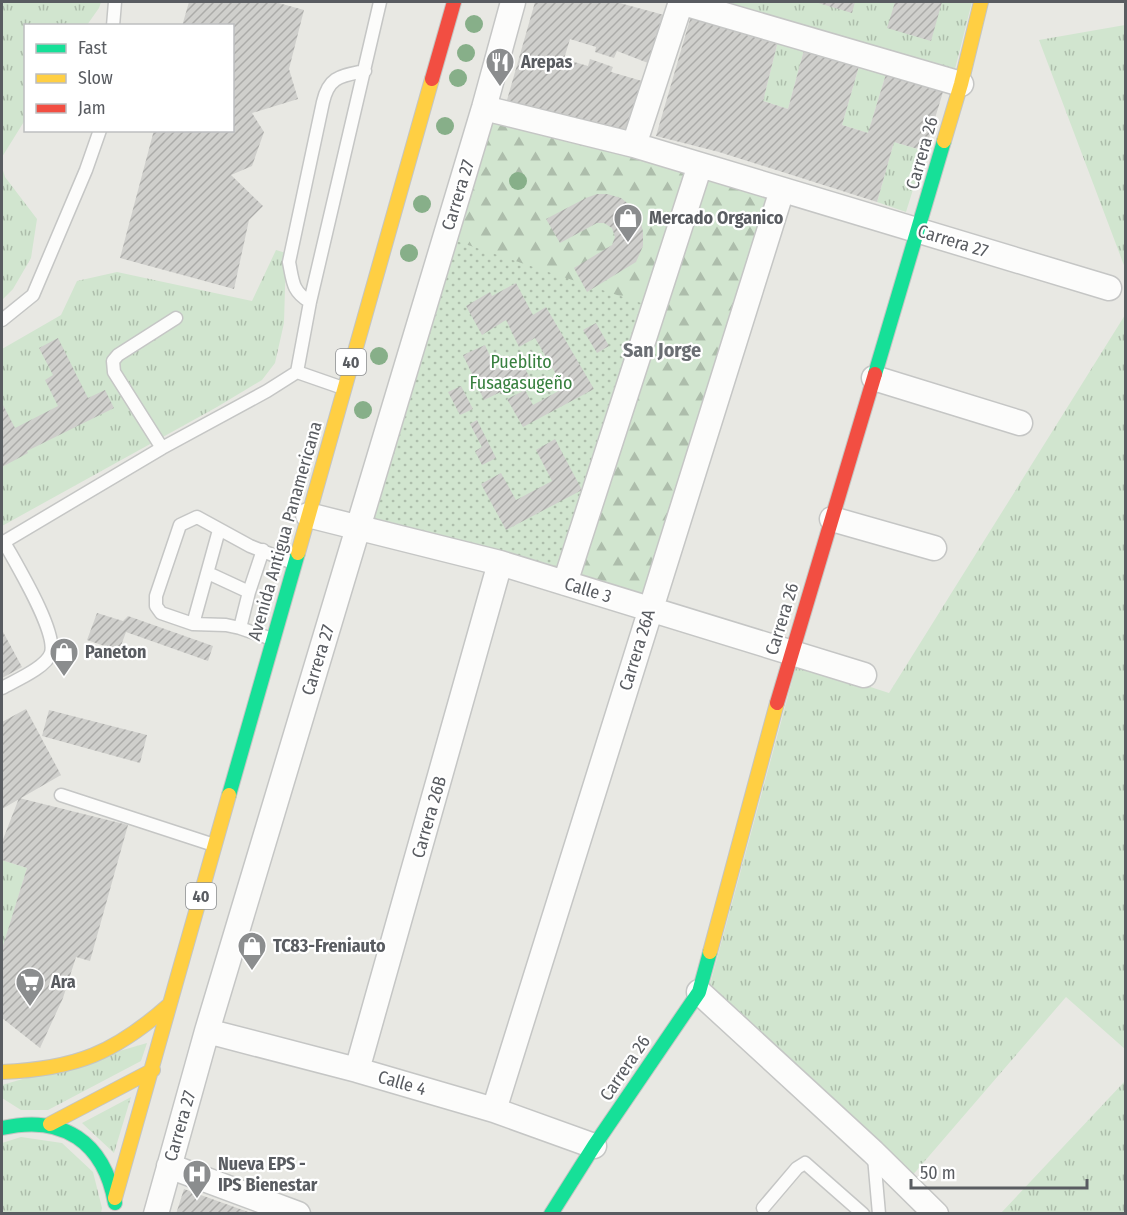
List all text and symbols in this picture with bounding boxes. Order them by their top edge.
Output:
legend [24,24,234,132]
text: Fast [78,37,107,59]
restaurant icon: Arepas [484,46,516,88]
place label: Arepas [520,51,572,73]
text: Slow [78,67,113,89]
text: Jam [78,97,106,119]
street label: Carrera 26 [901,114,943,192]
street label: Carrera 27 [437,157,479,233]
shop icon: Mercado Organico [612,202,644,244]
place label: Mercado Organico [649,207,784,229]
street label: Carrera 27 [915,220,991,262]
district label: San Jorge [623,338,701,362]
road number: 40 [336,349,366,375]
park label: Pueblito Fusagasugeño [470,351,572,394]
street label: Avenida Antigua Panamericana [243,419,327,643]
street label: Calle 3 [562,572,614,608]
street label: Carrera 26 [761,580,803,658]
street label: Carrera 26A [614,606,660,693]
street label: Carrera 27 [297,622,339,698]
shop icon: Paneton [48,636,80,678]
place label: Paneton [85,641,147,663]
street label: Carrera 26B [407,773,451,861]
road number: 40 [186,883,216,909]
shop icon: TC83-Freniauto [236,930,268,972]
place label: TC83-Freniauto [273,935,386,957]
supermarket icon: Ara [14,966,46,1008]
place label: Ara [50,971,76,993]
street label: Carrera 26 [595,1031,655,1105]
street label: Calle 4 [375,1066,429,1100]
street label: Carrera 27 [159,1088,201,1164]
scale bar [911,1152,1086,1190]
place label: Nueva EPS - IPS Bienestar [218,1153,318,1196]
hospital icon: Nueva EPS - IPS Bienestar [181,1158,213,1200]
text: 50 m [920,1162,956,1184]

